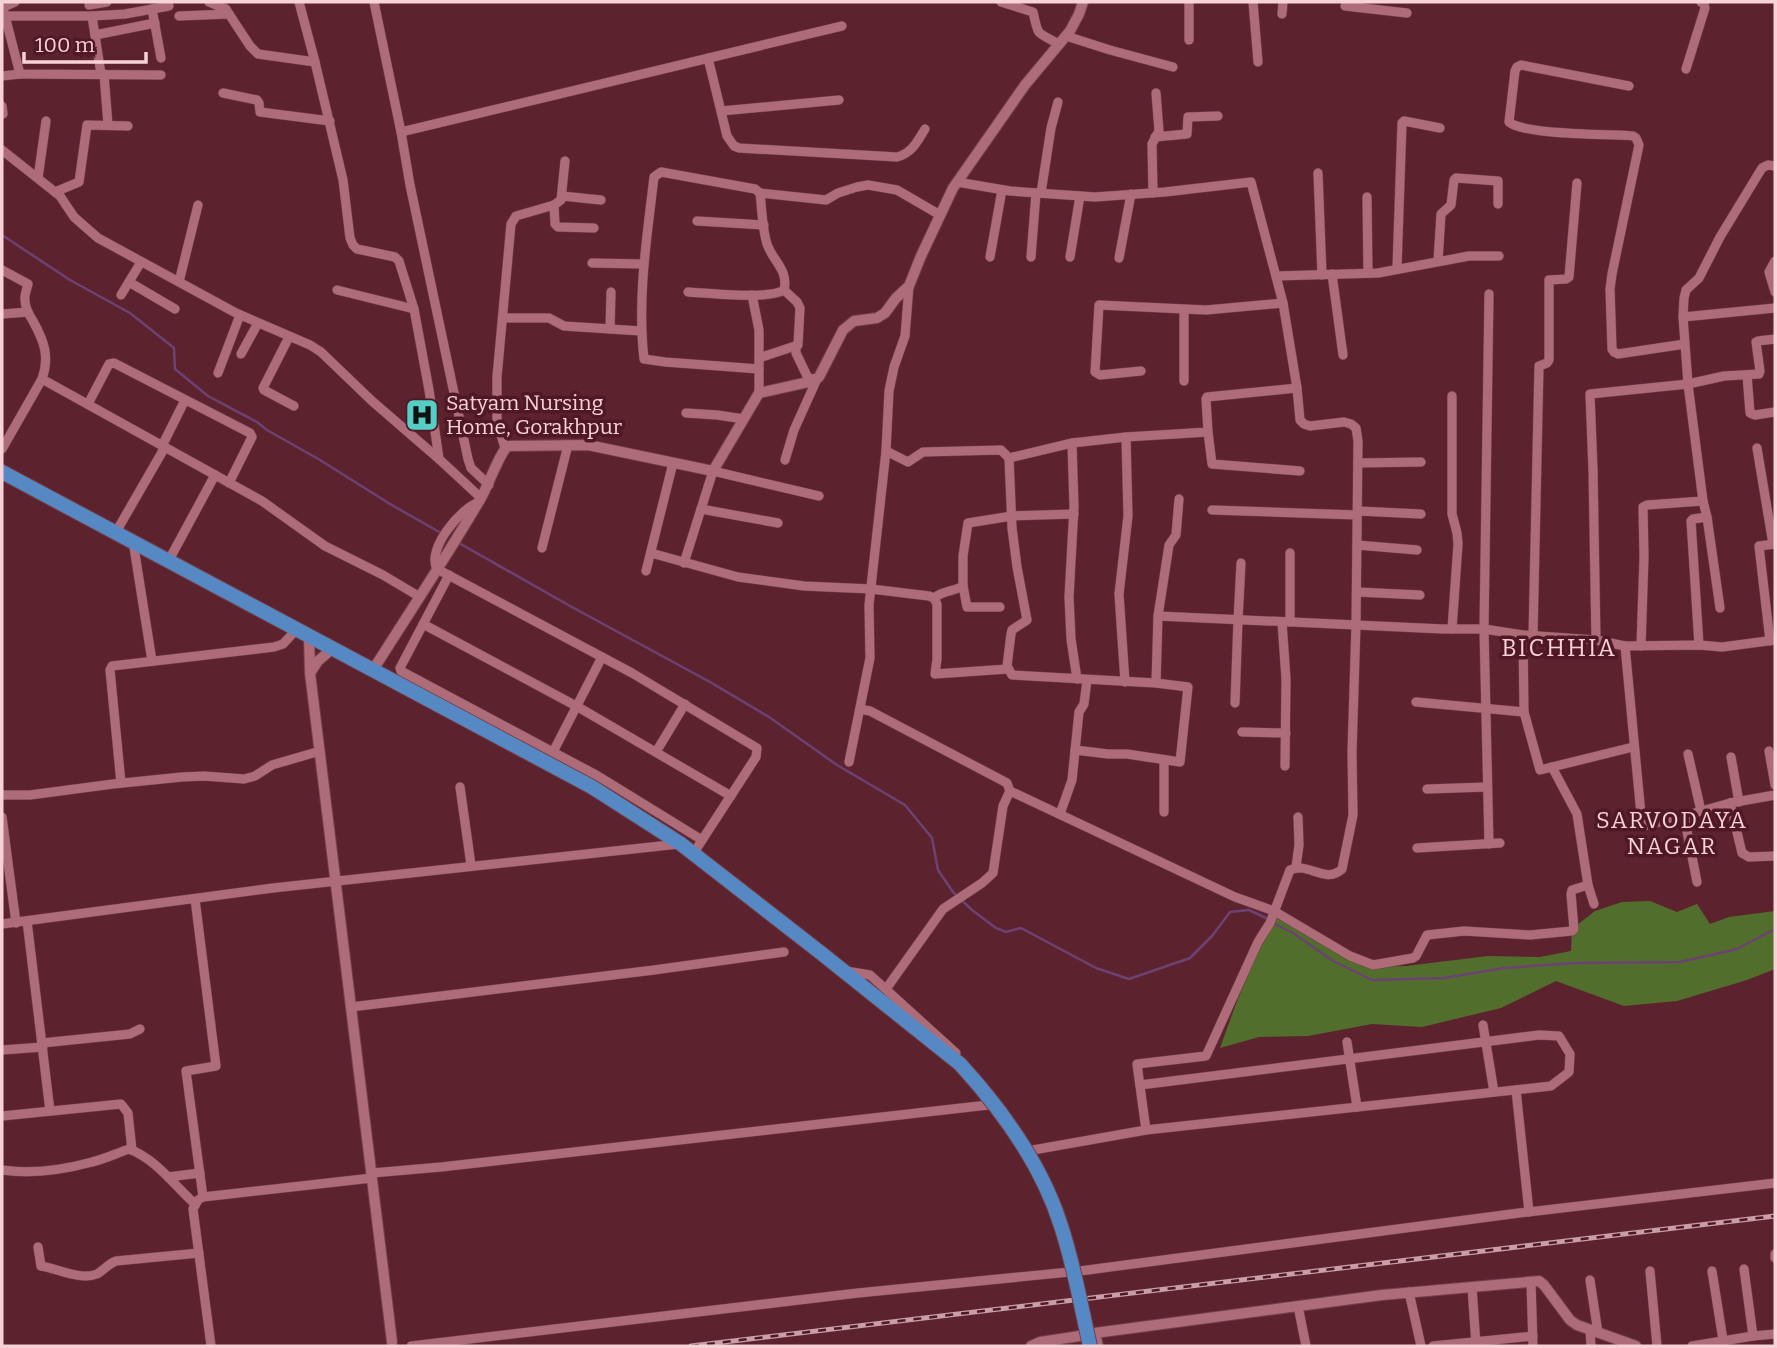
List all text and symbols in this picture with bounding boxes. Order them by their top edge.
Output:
scale bar [24,21,147,65]
text: 100 m [35,32,95,58]
place label: Satyam Nursing Home, Gorakhpur [446,390,622,440]
hospital icon: Satyam Nursing Home, Gorakhpur [403,396,441,434]
district label: BICHHIA [1501,634,1617,662]
district label: SARVODAYA NAGAR [1596,806,1748,860]

